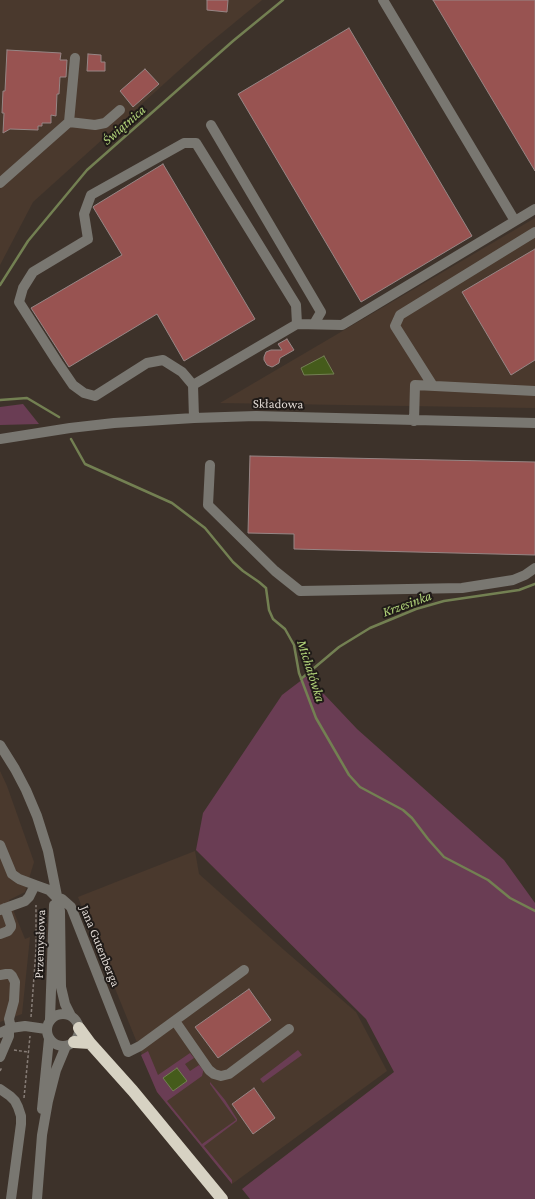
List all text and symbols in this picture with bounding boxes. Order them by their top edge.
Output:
water label: Świątnica [99,102,149,148]
street label: Składowa [253,396,303,412]
water label: Krzesinka [380,587,434,621]
water label: Michałówka [293,638,329,704]
street label: Jana Gutenberga [77,903,123,989]
street label: Przemysłowa [31,909,49,979]

